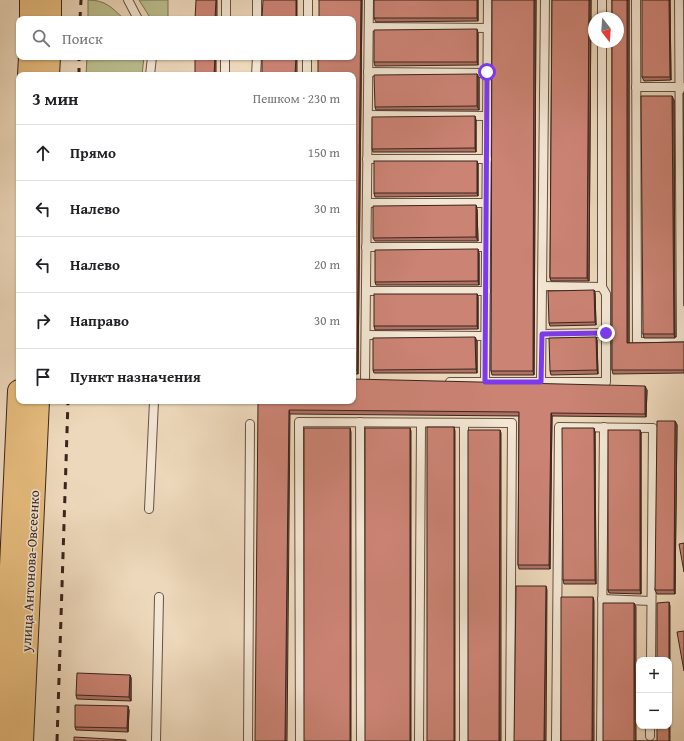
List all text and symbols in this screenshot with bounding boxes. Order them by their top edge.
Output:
north arrow [588,12,624,48]
search box [16,16,356,60]
icon: search [30,27,52,49]
text: Поиск [62,28,103,49]
route start [478,63,496,81]
text: 3 мин [32,86,78,111]
text: Пешком · 230 m [253,89,340,108]
icon: ahead [32,142,54,164]
text: Прямо [70,142,116,163]
text: 150 m [308,143,340,162]
icon: left [32,198,54,220]
text: Налево [70,198,120,219]
text: 30 m [314,199,340,218]
icon: left [32,254,54,276]
text: Налево [70,254,120,275]
text: 20 m [314,255,340,274]
icon: right [32,310,54,332]
text: Направо [70,310,129,331]
text: 30 m [314,311,340,330]
route end [597,324,615,342]
icon: arrive [32,366,54,388]
text: Пункт назначения [70,366,201,387]
street label: улица Антонова-Овсеенко [16,489,44,654]
map controls [636,657,672,729]
button: + [636,657,672,693]
button: − [636,693,672,729]

